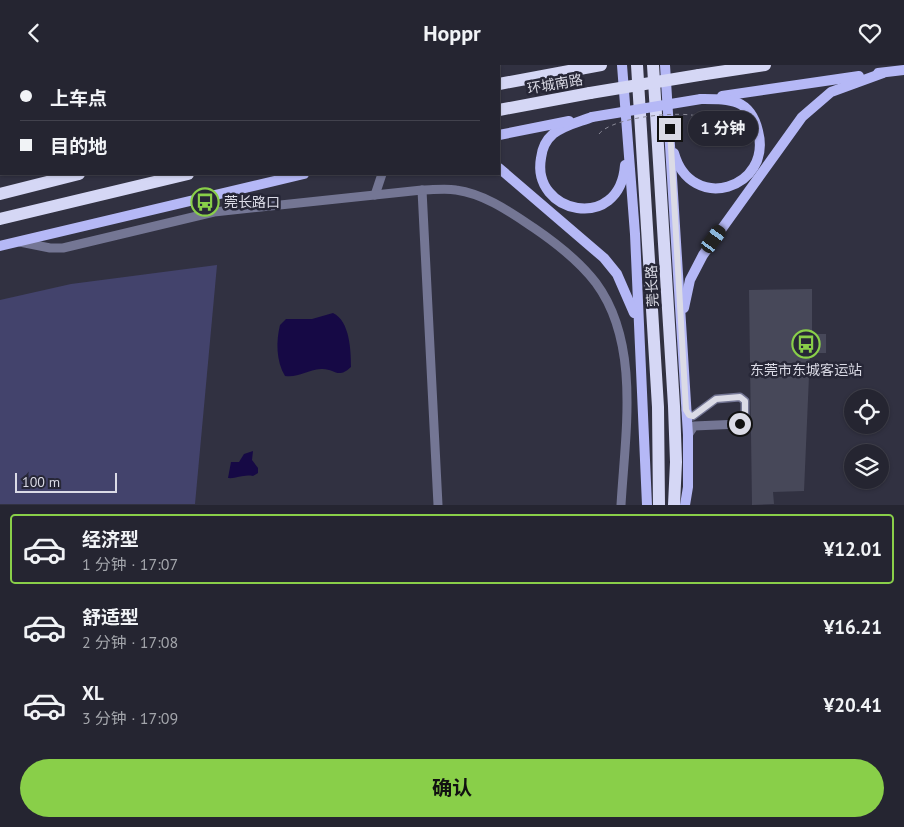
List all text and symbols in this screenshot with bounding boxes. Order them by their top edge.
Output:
icon: back [20,19,48,47]
text: Hoppr [423,19,481,47]
icon: heart [856,19,884,47]
street label: 环城南路 [526,70,584,98]
text: 上车点 [50,86,107,110]
callout: 1 分钟 [688,111,758,147]
route end [659,118,681,140]
text: 1 分钟 [700,118,746,138]
text: 目的地 [50,134,107,158]
bus stop icon: 莞长路口 [190,187,220,217]
place label: 莞长路口 [224,193,280,211]
car [699,222,728,256]
street label: 莞长路 [642,265,662,307]
bus stop icon: 东莞市东城客运站 [791,329,821,359]
place label: 东莞市东城客运站 [750,361,862,379]
map controls [844,389,889,489]
button: locate [844,389,889,434]
route start [729,413,751,435]
button: layers [844,444,889,489]
scale bar [15,469,118,493]
text: 100 m [22,473,60,491]
icon: car [22,527,67,572]
text: 经济型 [82,527,139,551]
text: ¥12.01 [823,537,882,561]
text: 1 分钟 · 17:07 [82,554,178,574]
icon: car [22,605,67,650]
text: 舒适型 [82,605,139,629]
text: ¥16.21 [823,615,882,639]
text: 2 分钟 · 17:08 [82,632,178,652]
text: XL [82,681,104,705]
icon: car [22,683,67,728]
text: ¥20.41 [823,693,882,717]
text: 3 分钟 · 17:09 [82,708,178,728]
button: 确认 [20,759,884,817]

